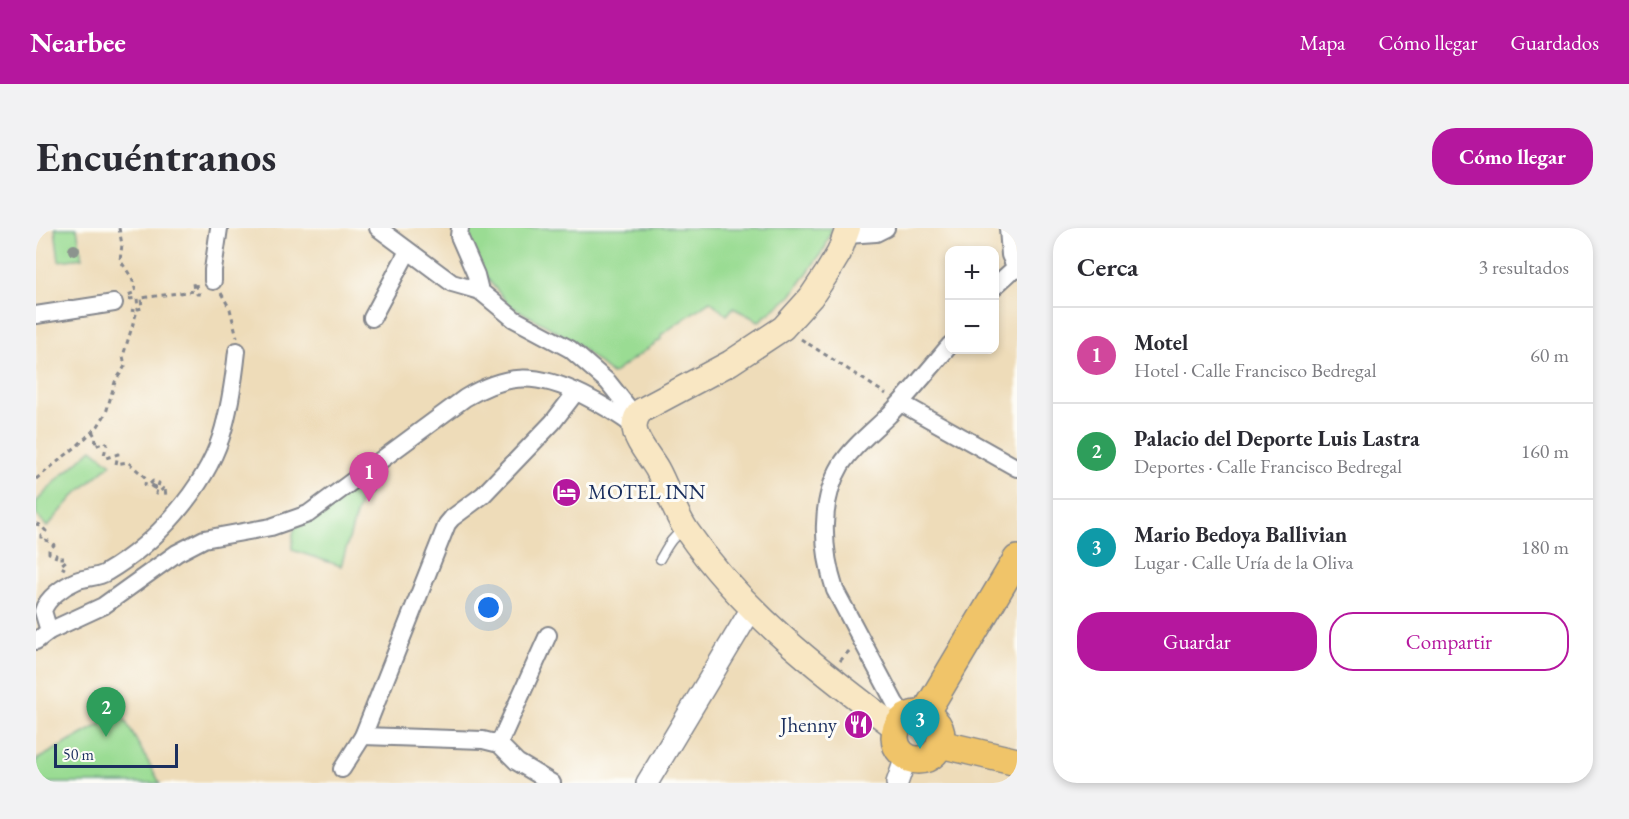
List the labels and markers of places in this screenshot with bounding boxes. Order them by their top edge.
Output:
pin: 1 [350,452,388,502]
hotel icon: MOTEL INN [551,476,583,508]
place label: MOTEL INN [588,478,706,505]
pin: 2 [86,688,126,737]
pin: 3 [900,700,940,749]
restaurant icon: Jhenny [842,709,874,741]
place label: Jhenny [778,711,838,738]

